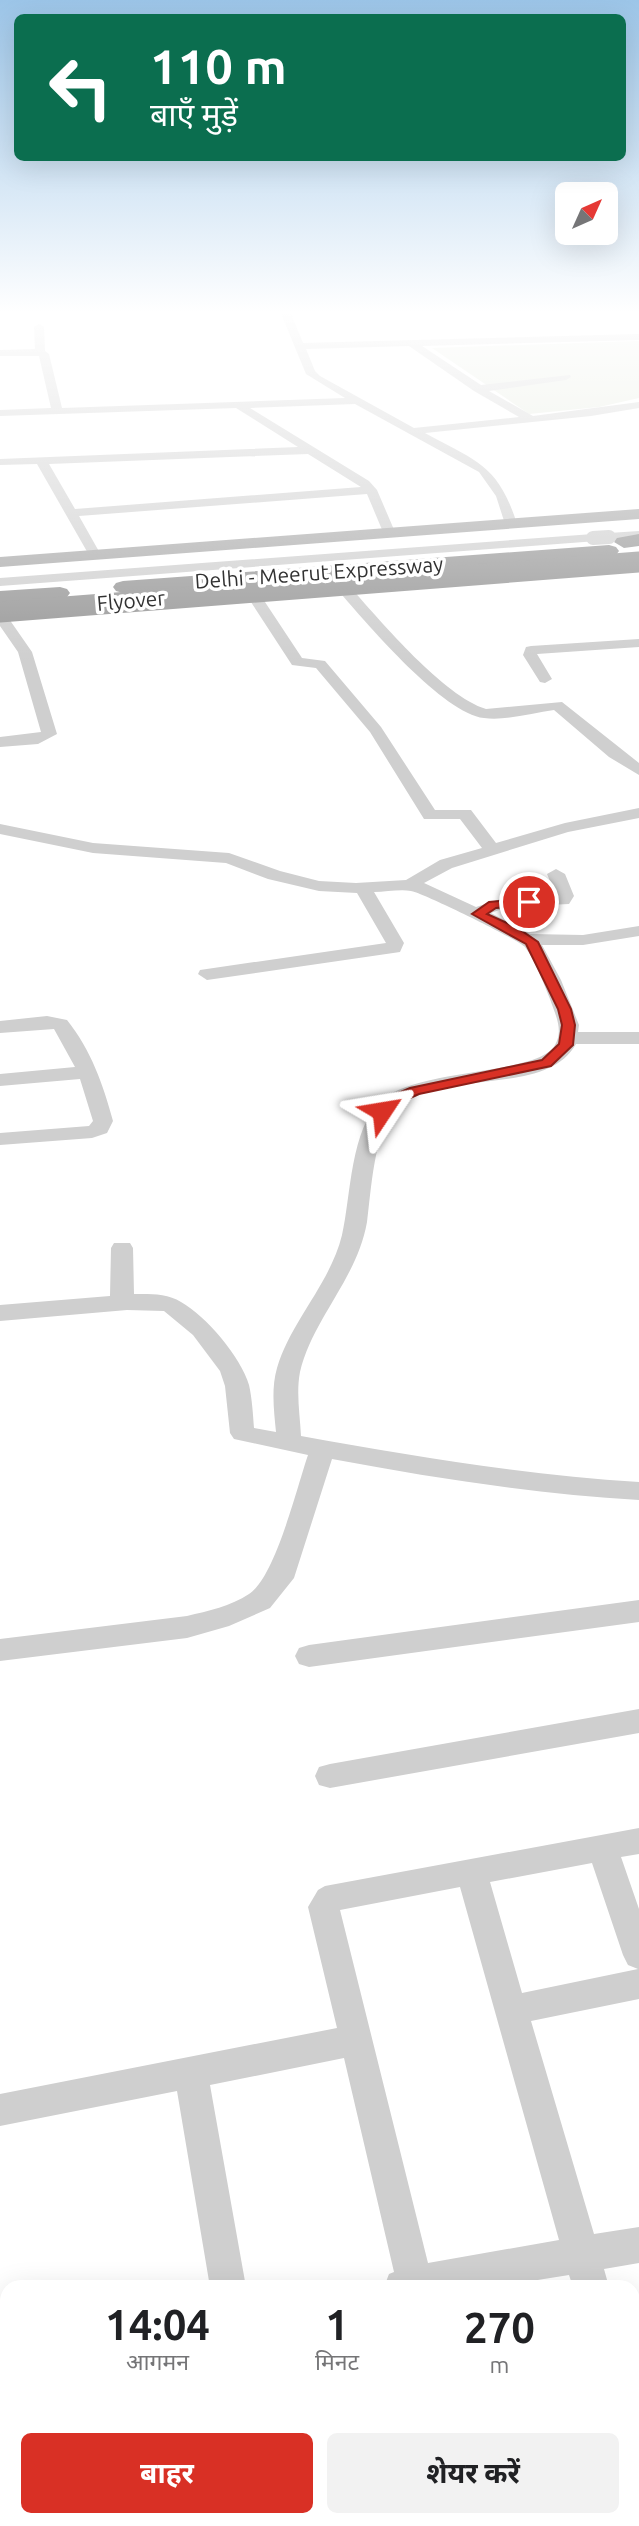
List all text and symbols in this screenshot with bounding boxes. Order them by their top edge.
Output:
text: 110 m [150,38,287,93]
icon: left [35,42,126,133]
text: बाएँ मुड़ें [150,96,238,132]
north arrow [555,182,618,245]
map controls [555,182,618,245]
street label: Delhi - Meerut Expressway [194,551,444,593]
street label: Flyover [96,585,166,615]
pin [499,872,559,932]
icon: arrive [510,883,548,921]
position arrow [345,1074,419,1148]
text: 14:04 [105,2301,210,2348]
text: 1 [325,2301,349,2348]
text: 270 [464,2304,535,2351]
text: आगमन [126,2349,189,2374]
text: मिनट [315,2349,359,2374]
text: m [490,2352,509,2377]
button: बाहर [21,2433,313,2513]
button: शेयर करें [327,2433,619,2513]

